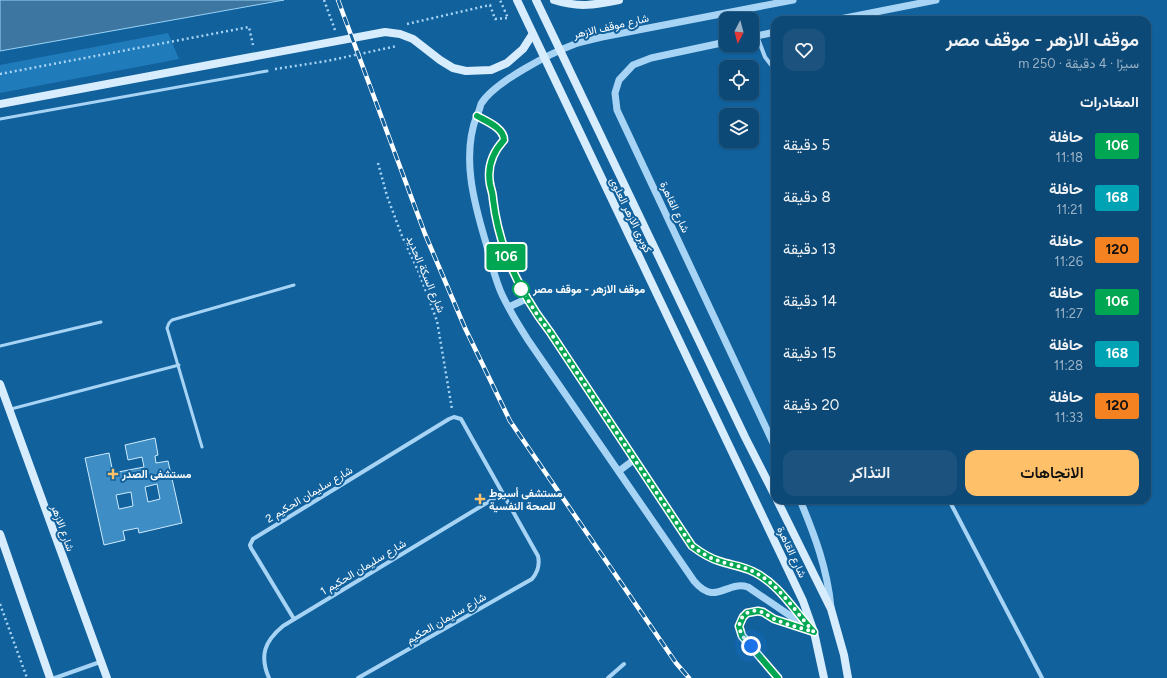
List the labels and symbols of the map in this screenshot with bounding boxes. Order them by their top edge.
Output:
street label: شارع موقف الازهر [571,11,651,43]
north arrow [719,12,759,52]
street label: كوبرى الازهر العلوى [607,175,654,255]
street label: شارع القاهرة [656,180,692,236]
street label: شارع السكة الحديد [403,234,448,315]
line badge: 106 [483,244,529,270]
marker: موقف الازهر - موقف مصر [512,280,530,298]
place label: موقف الازهر - موقف مصر [532,283,645,296]
street label: شارع سليمان الحكيم 2 [263,463,356,526]
marker: مستشفى الصدر [107,468,119,480]
place label: مستشفى الصدر [121,468,191,481]
place label: مستشفى أسيوط للصحة النفسية [489,487,562,513]
marker: مستشفى أسيوط للصحة النفسية [474,493,486,505]
street label: شارع الازهر [47,502,77,554]
street label: شارع القاهرة [773,525,809,581]
street label: شارع سليمان الحكيم 1 [318,537,409,599]
street label: شارع سليمان الحكيم [404,590,489,647]
your location [741,636,761,656]

